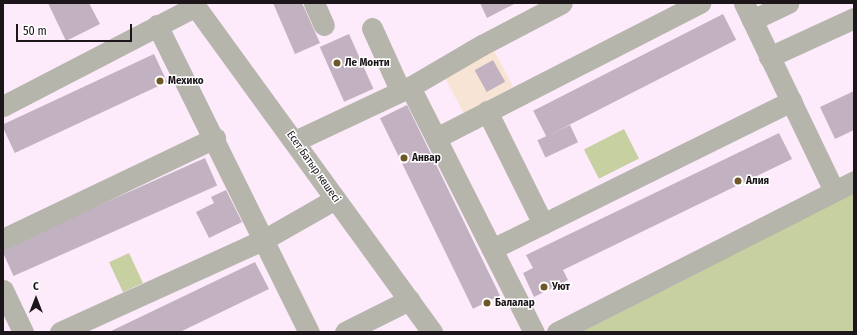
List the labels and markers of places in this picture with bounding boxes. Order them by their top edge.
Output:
place label: Ле Монти [345,56,390,70]
marker: Ле Монти [332,58,342,68]
place label: Мехико [168,74,204,88]
marker: Мехико [155,76,165,86]
place label: Анвар [412,151,441,165]
marker: Анвар [399,153,409,163]
place label: Алия [746,174,769,188]
marker: Алия [733,176,743,186]
place label: Уют [552,280,570,294]
marker: Уют [539,282,549,292]
place label: Балалар [495,296,535,310]
marker: Балалар [482,298,492,308]

